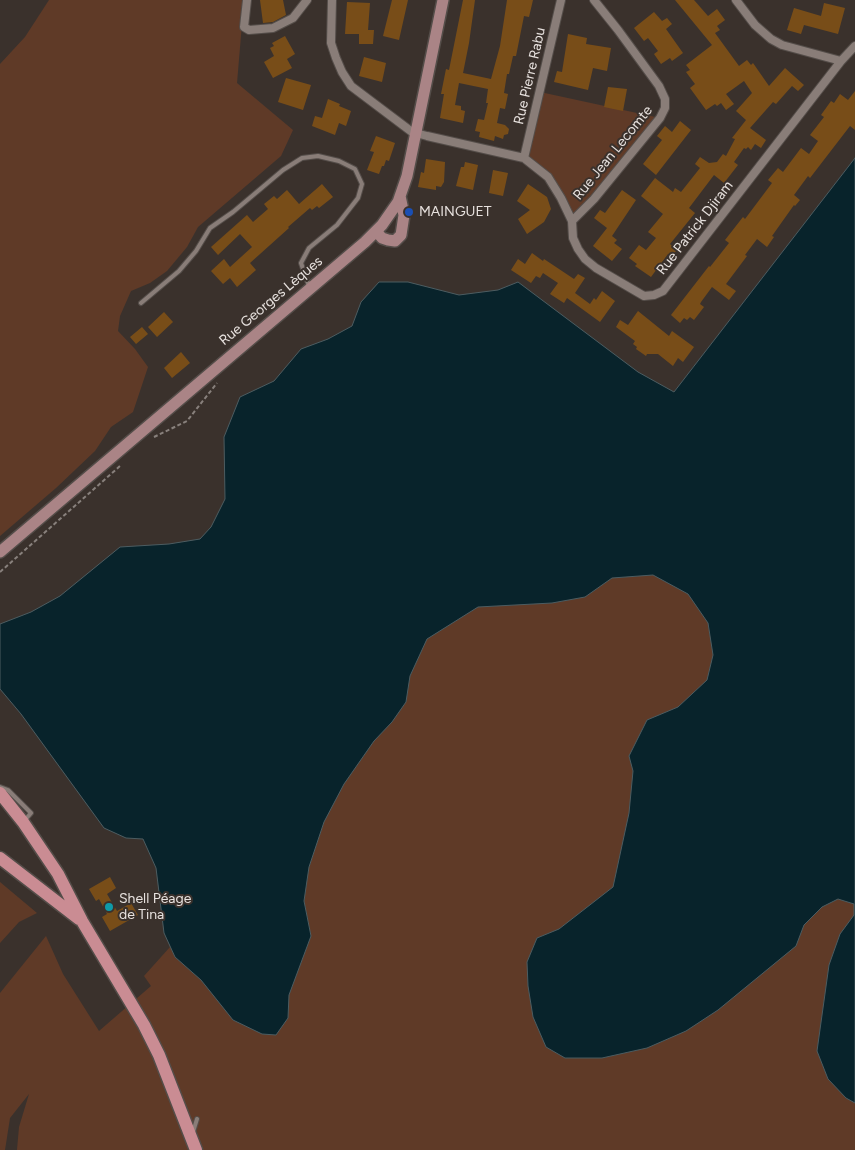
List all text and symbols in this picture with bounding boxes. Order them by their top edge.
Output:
street label: Rue Pierre Rabu [511,26,549,126]
street label: Rue Jean Lecomte [570,102,656,204]
street label: Rue Patrick Djiram [653,178,737,278]
place label: MAINGUET [419,204,492,220]
marker: MAINGUET [403,206,415,218]
street label: Rue Georges Lèques [216,253,326,349]
place label: Shell Péage de Tina [119,891,191,924]
marker: Shell Péage de Tina [103,901,115,913]

